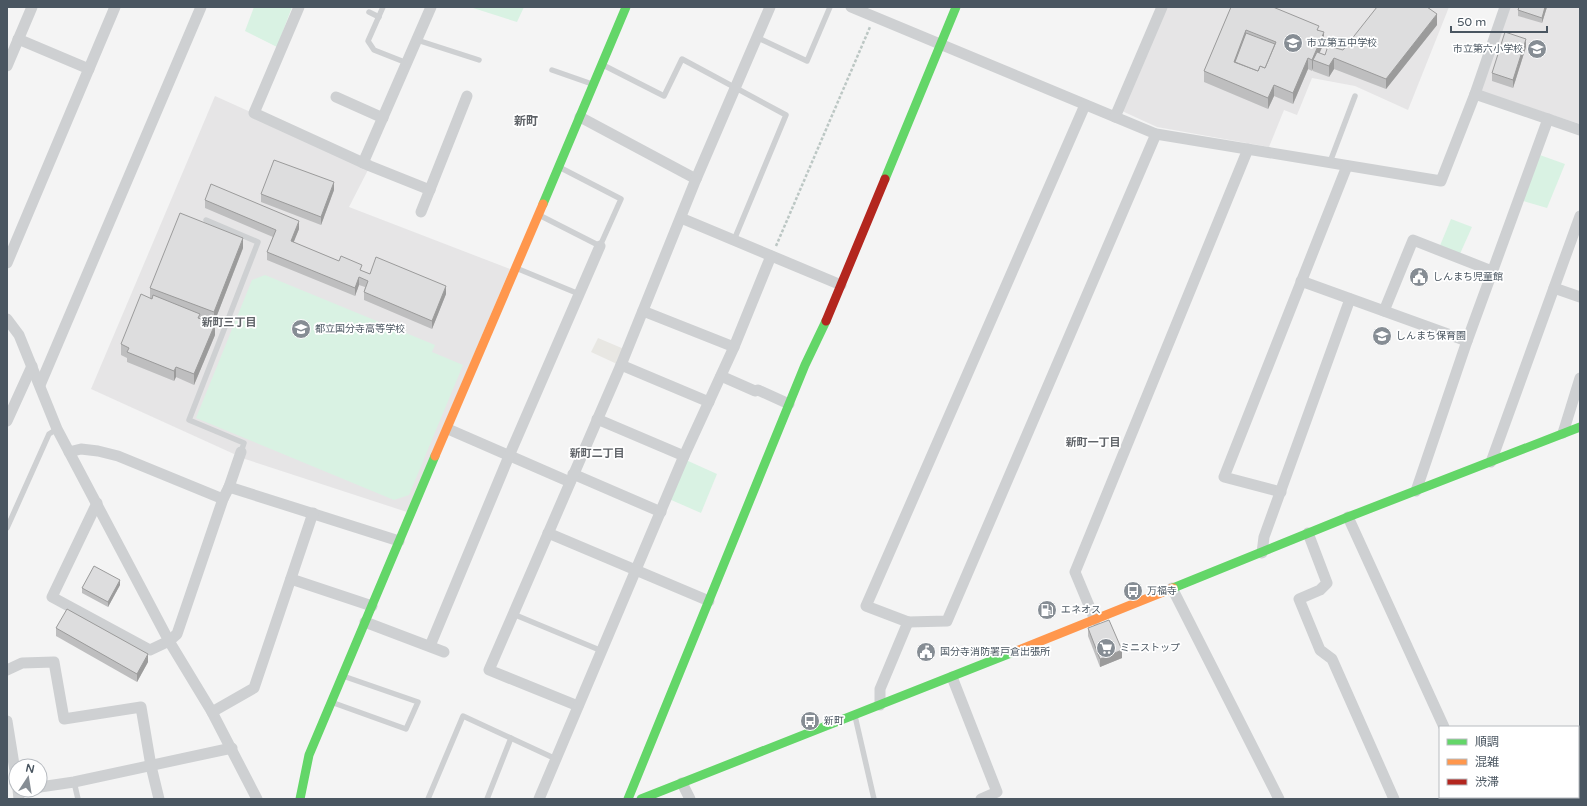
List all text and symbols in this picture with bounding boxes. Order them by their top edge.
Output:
scale bar [1451,8,1547,34]
text: 50 m [1457,15,1486,29]
school or university icon: 市立第五中学校 [1282,32,1304,54]
place label: 市立第五中学校 [1307,37,1377,49]
school or university icon: 市立第六小学校 [1526,38,1548,60]
place label: 市立第六小学校 [1453,43,1523,55]
district label: 新町 [514,114,538,128]
public building icon: しんまち児童館 [1408,266,1430,288]
place label: しんまち児童館 [1433,271,1503,283]
district label: 新町三丁目 [202,316,257,329]
school or university icon: 都立国分寺高等学校 [290,318,312,340]
place label: 都立国分寺高等学校 [315,323,405,335]
school or university icon: しんまち保育園 [1371,325,1393,347]
place label: しんまち保育園 [1396,330,1466,342]
district label: 新町一丁目 [1066,436,1121,449]
district label: 新町二丁目 [570,447,625,460]
bus stop icon: 万福寺 [1122,580,1144,602]
place label: 万福寺 [1147,585,1177,597]
fuel station icon: エネオス [1036,599,1058,621]
place label: エネオス [1061,604,1101,616]
supermarket icon: ミニストップ [1095,637,1117,659]
public building icon: 国分寺消防署戸倉出張所 [915,641,937,663]
place label: ミニストップ [1120,642,1180,654]
place label: 国分寺消防署戸倉出張所 [940,646,1050,658]
bus stop icon: 新町 [799,710,821,732]
place label: 新町 [824,715,844,727]
legend [1439,726,1579,798]
text: 順調 [1475,735,1499,749]
text: 混雑 [1475,755,1499,769]
north arrow [8,758,48,798]
text: N [24,761,36,776]
text: 渋滞 [1475,775,1499,789]

